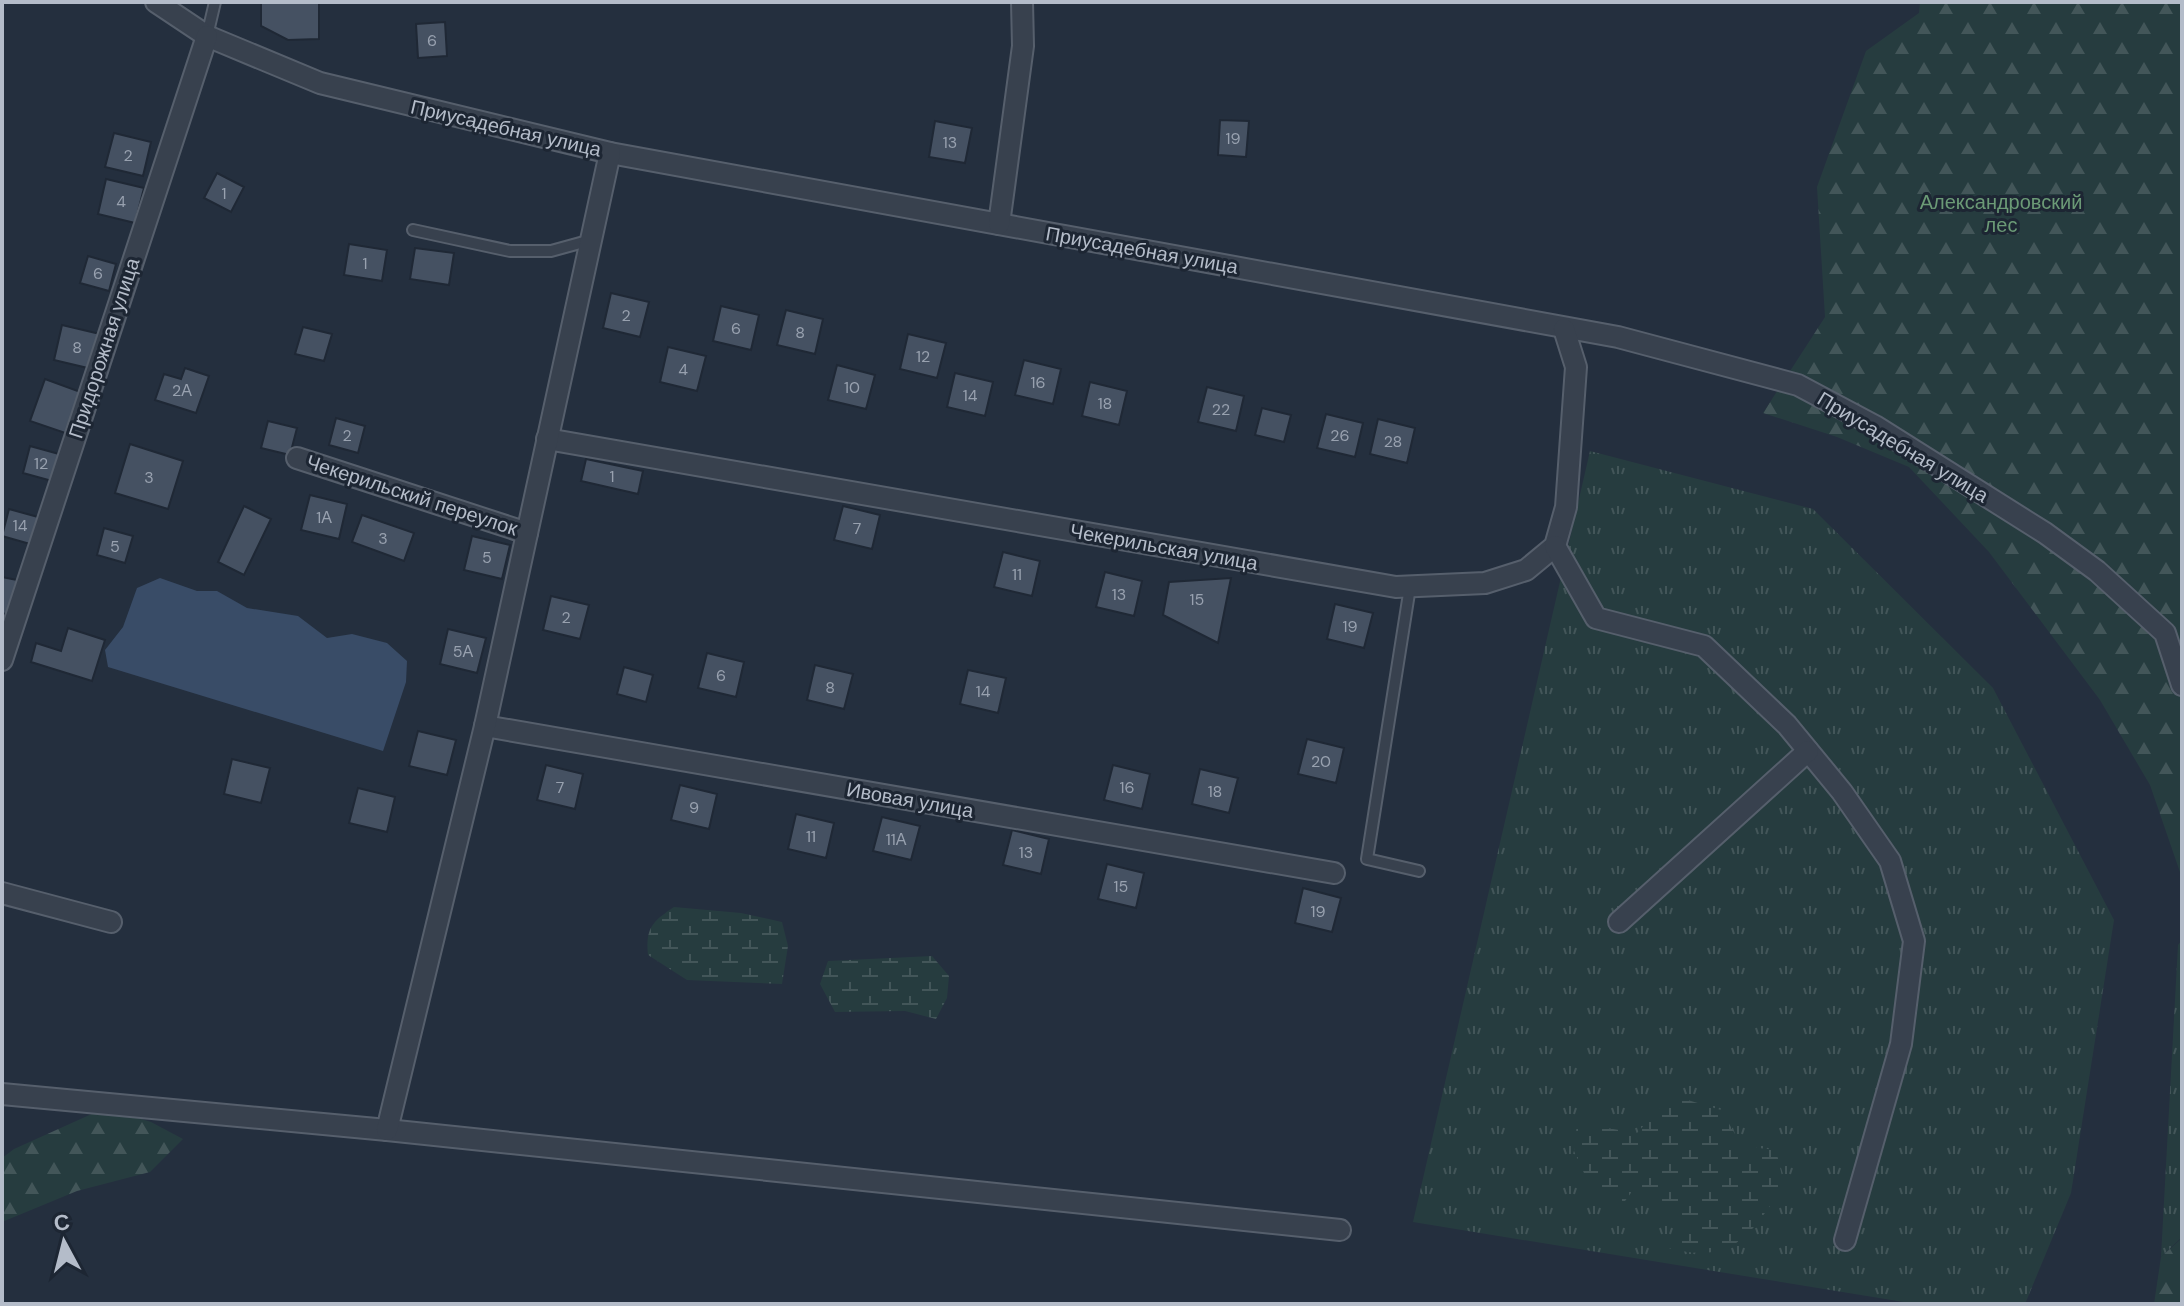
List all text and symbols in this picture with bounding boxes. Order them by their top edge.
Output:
house number: 6 [427,30,437,51]
street label: Приусадебная улица [408,93,605,163]
house number: 19 [1225,128,1241,149]
house number: 13 [943,132,957,153]
house number: 2 [123,145,133,166]
house number: 1 [222,183,227,204]
park label: Александровский лес [1920,189,2082,238]
house number: 4 [116,191,126,212]
street label: Приусадебная улица [1044,220,1241,280]
house number: 1 [363,253,368,274]
street label: Придорожная улица [63,254,146,441]
house number: 6 [93,263,103,284]
house number: 2 [621,305,631,326]
house number: 6 [731,318,741,339]
house number: 8 [795,322,805,343]
house number: 8 [72,337,82,358]
house number: 12 [916,346,930,367]
house number: 4 [678,359,688,380]
house number: 16 [1030,372,1046,393]
house number: 10 [844,377,860,398]
house number: 2А [172,380,192,401]
house number: 14 [963,385,978,406]
street label: Приусадебная улица [1813,386,1994,509]
house number: 18 [1098,393,1112,414]
house number: 22 [1212,399,1230,420]
house number: 2 [342,425,352,446]
house number: 26 [1330,425,1350,446]
house number: 28 [1384,431,1402,452]
street label: Чекерильский переулок [303,449,521,542]
house number: 12 [34,453,48,474]
house number: 1 [610,466,615,487]
house number: 3 [144,467,154,488]
house number: 1А [316,507,332,528]
house number: 14 [13,515,28,536]
house number: 7 [853,518,861,539]
street label: Чекерильская улица [1068,518,1261,576]
house number: 3 [378,528,388,549]
house number: 5 [110,536,120,557]
house number: 5 [482,547,492,568]
house number: 11 [1012,564,1022,585]
house number: 13 [1112,584,1126,605]
house number: 15 [1190,589,1204,610]
house number: 2 [561,607,571,628]
house number: 19 [1342,616,1358,637]
house number: 5А [453,641,474,662]
house number: 6 [716,665,726,686]
house number: 8 [825,677,835,698]
house number: 14 [976,681,991,702]
house number: 20 [1311,751,1331,772]
street label: Ивовая улица [844,776,976,824]
house number: 7 [556,777,564,798]
house number: 16 [1119,777,1135,798]
house number: 18 [1208,781,1222,802]
house number: 9 [689,797,699,818]
house number: 11 [806,826,816,847]
house number: 11А [886,829,907,850]
house number: 13 [1019,842,1033,863]
house number: 15 [1114,876,1128,897]
house number: 19 [1310,901,1326,922]
north arrow [24,1202,104,1282]
text: С [52,1207,71,1238]

